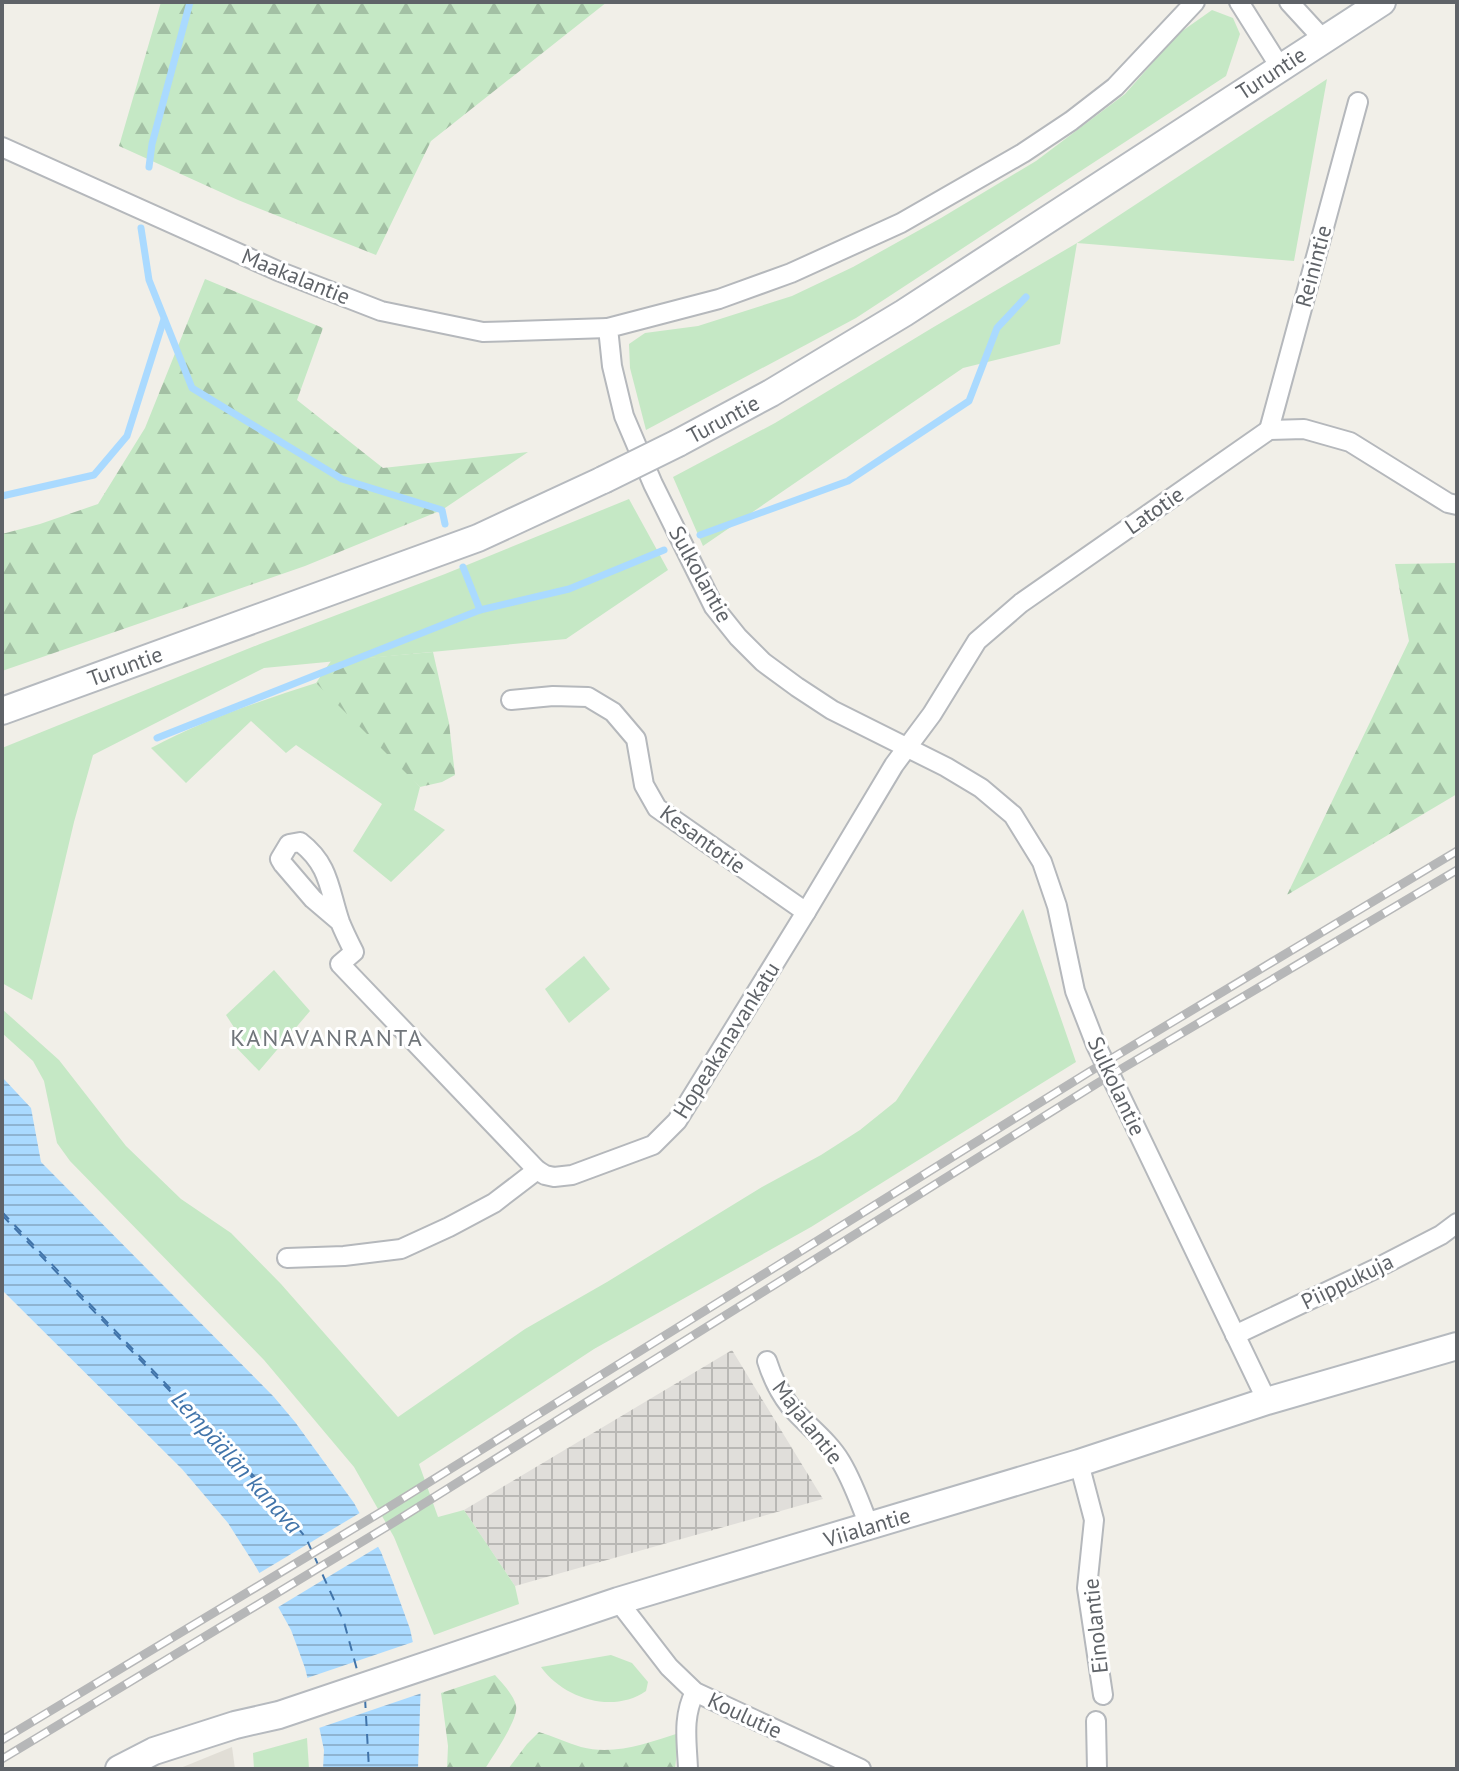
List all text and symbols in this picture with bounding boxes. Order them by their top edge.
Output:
street label: Turuntie [1231,40,1311,106]
street label: Reinintie [1289,222,1337,310]
street label: Maakalantie [238,242,354,310]
street label: Turuntie [682,388,764,450]
street label: Latotie [1119,480,1189,540]
street label: Sulkolantie [663,521,739,627]
street label: Turuntie [84,640,166,692]
street label: Kesantotie [655,798,751,880]
street label: Hopeakanavankatu [667,957,785,1123]
district label: KANAVANRANTA [230,1022,424,1053]
street label: Sulkolantie [1082,1032,1152,1140]
street label: Piippukuja [1296,1247,1398,1315]
street label: Majalantie [766,1374,850,1470]
water label: Lempäälän kanava [165,1384,309,1540]
street label: Viialantie [819,1501,914,1554]
street label: Einolantie [1076,1577,1114,1675]
street label: Koulutie [703,1686,787,1744]

